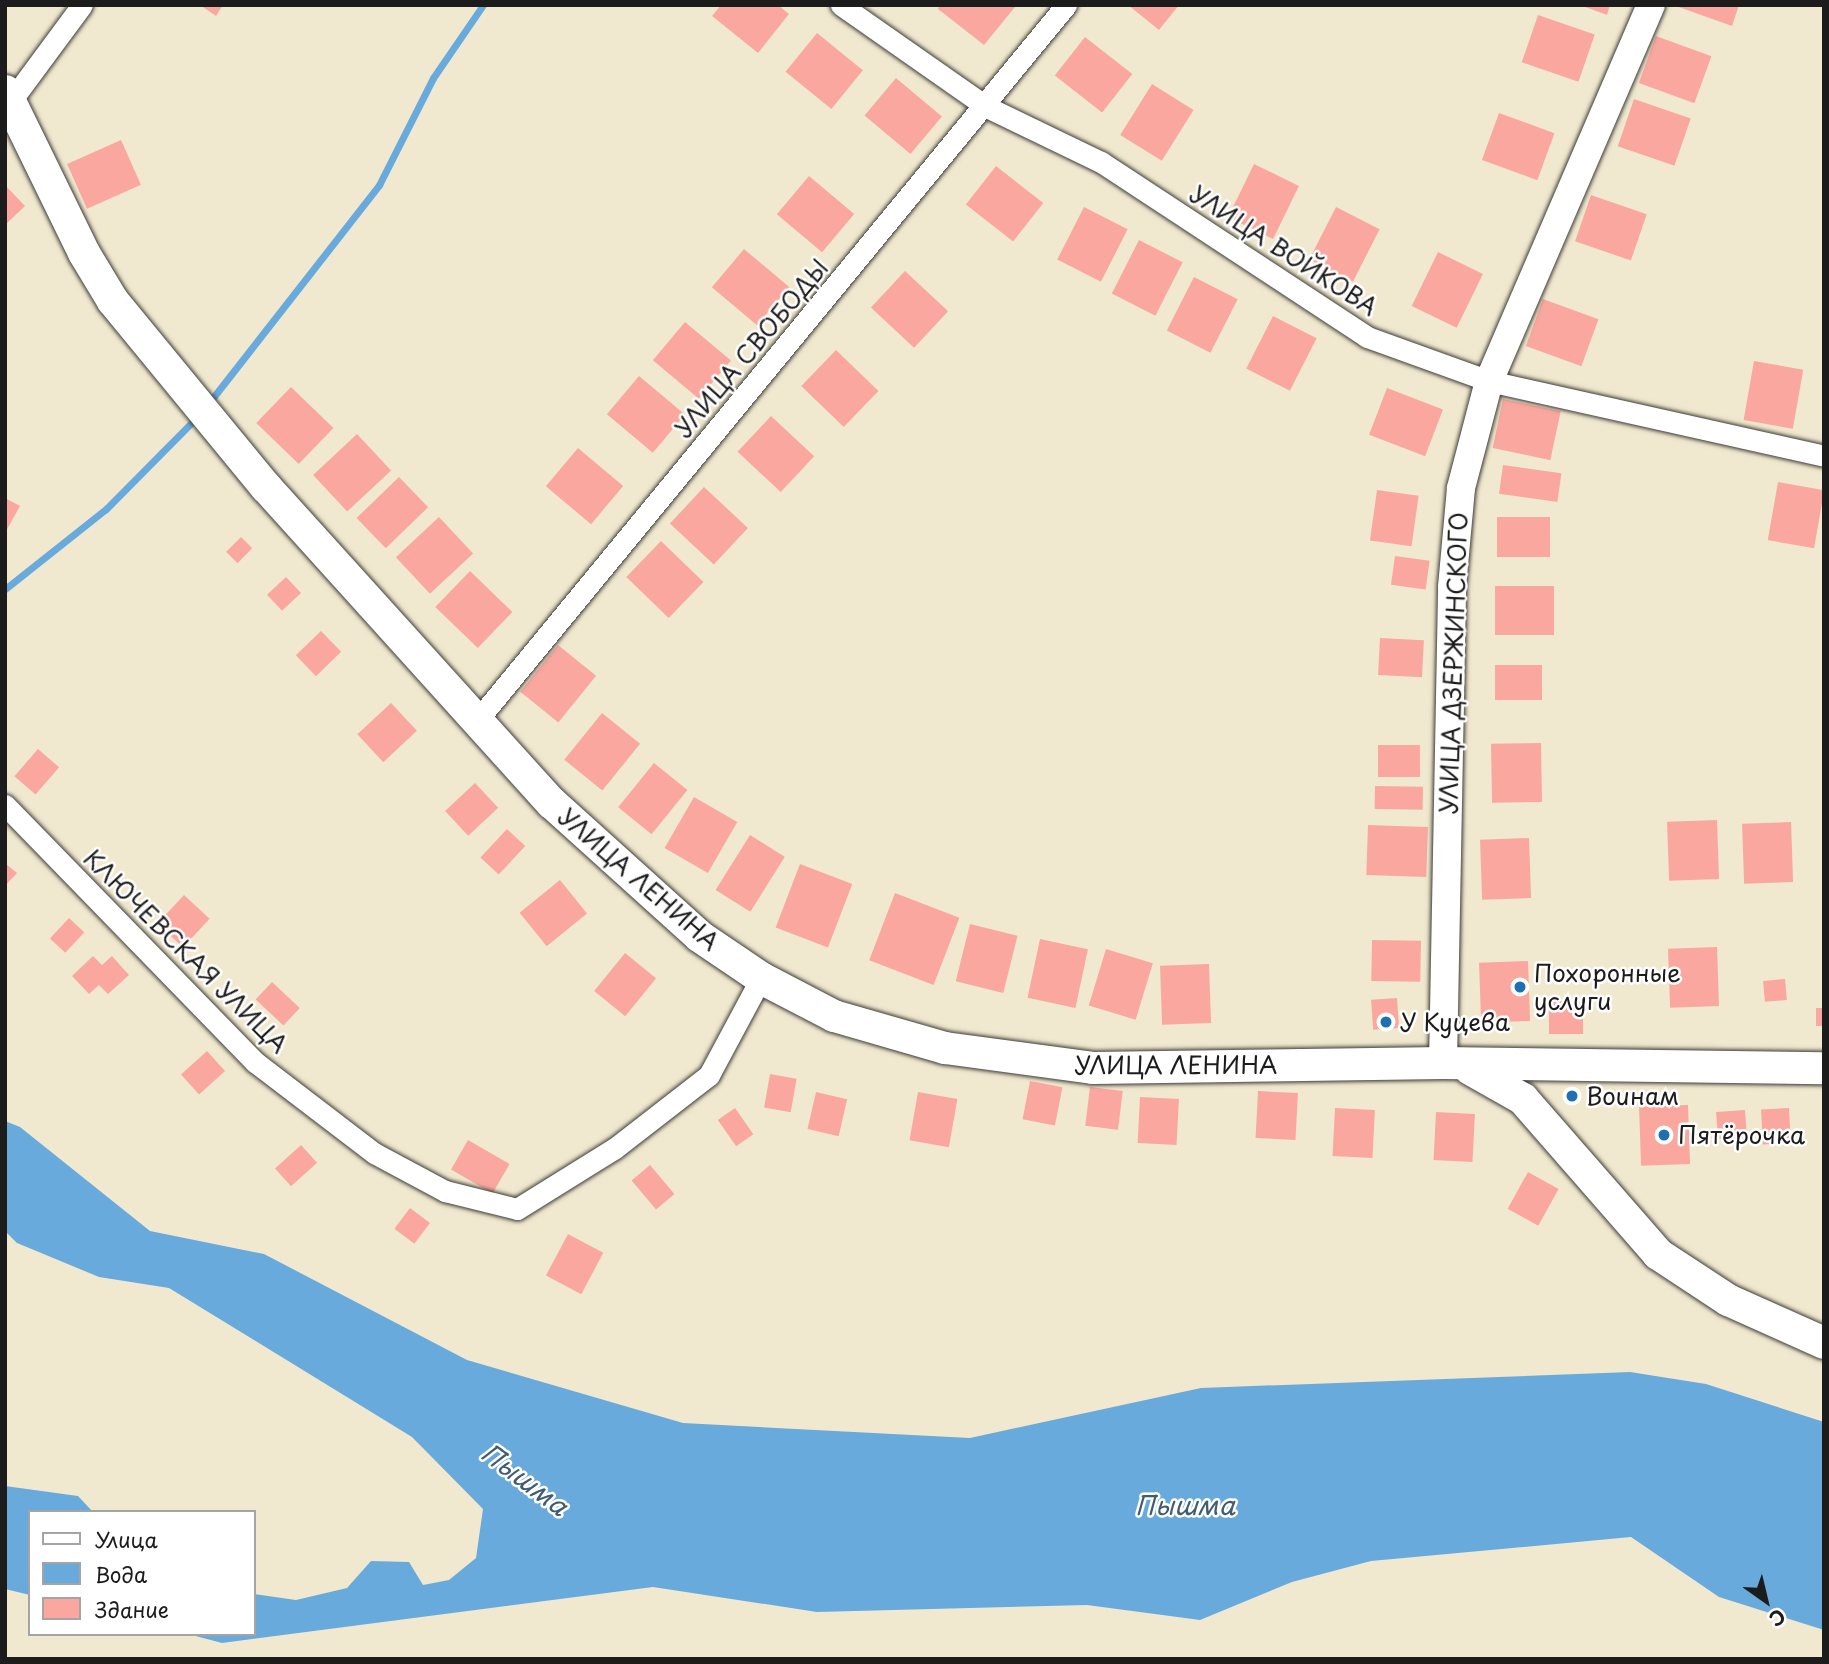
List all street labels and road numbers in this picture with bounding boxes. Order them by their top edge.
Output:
street label: УЛИЦА ВОЙКОВА [1185,178,1383,322]
street label: УЛИЦА СВОБОДЫ [667,252,835,444]
street label: УЛИЦА ДЗЕРЖИНСКОГО [1433,511,1473,815]
street label: УЛИЦА ЛЕНИНА [552,801,726,957]
street label: КЛЮЧЕВСКАЯ УЛИЦА [78,843,294,1059]
street label: УЛИЦА ЛЕНИНА [1074,1051,1278,1079]

